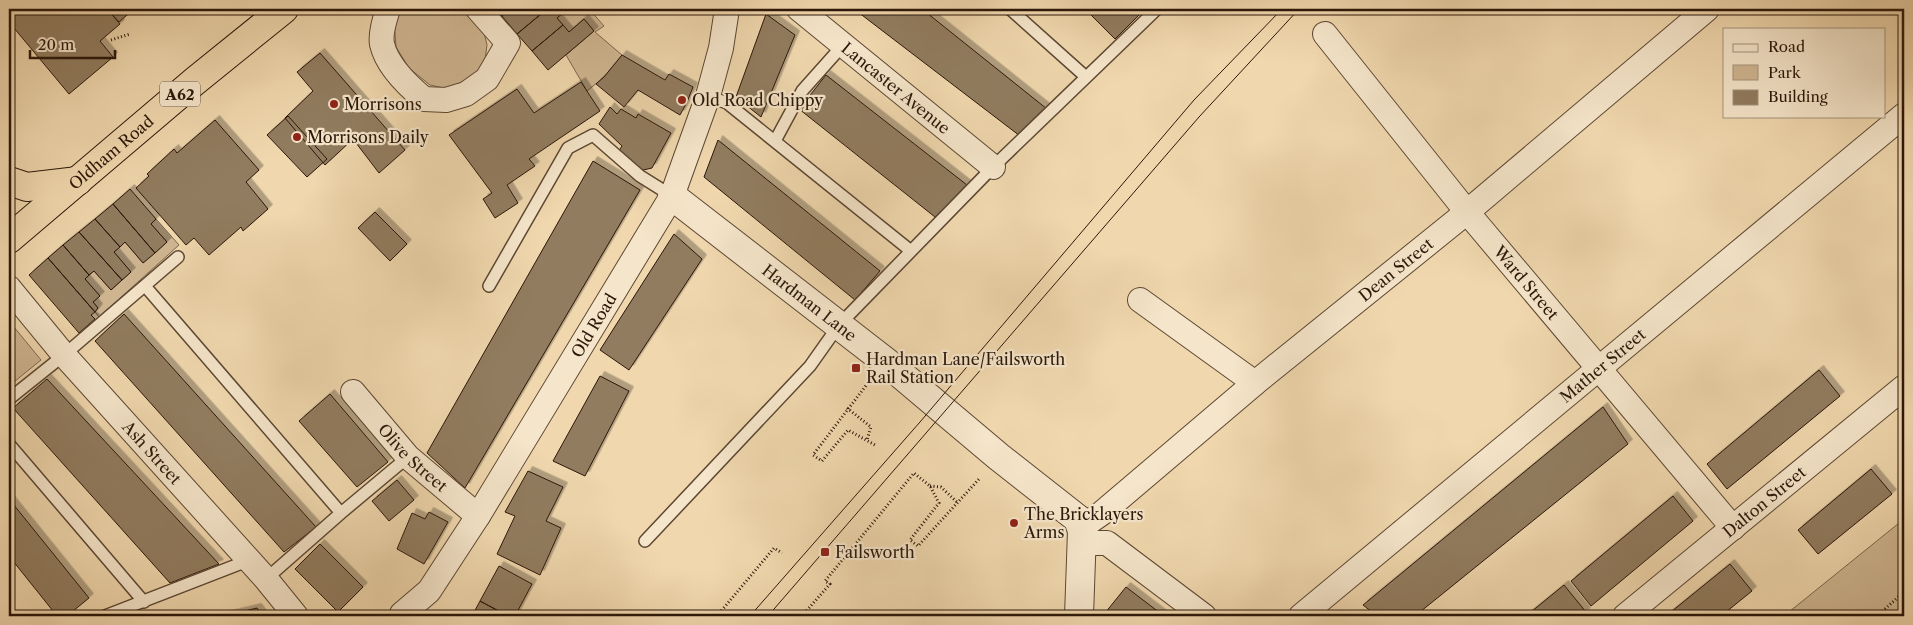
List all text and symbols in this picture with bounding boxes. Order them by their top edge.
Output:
scale bar [30,28,115,60]
legend [1723,28,1886,118]
text: 20 m [38,35,74,54]
text: Road [1768,37,1805,56]
street label: Lancaster Avenue [838,38,954,138]
text: Park [1768,63,1802,82]
road number: A62 [160,82,200,106]
text: Building [1768,87,1828,106]
place label: Old Road Chippy [692,90,824,110]
place label: Morrisons [344,94,422,114]
marker: Old Road Chippy [676,94,688,106]
marker: Morrisons [328,98,340,110]
street label: Oldham Road [65,110,158,194]
place label: Morrisons Daily [307,127,430,147]
marker: Morrisons Daily [291,131,303,143]
street label: Dean Street [1354,233,1437,306]
street label: Ward Street [1489,241,1563,324]
street label: Hardman Lane [758,260,861,345]
street label: Old Road [566,289,621,361]
street label: Mather Street [1556,324,1650,407]
place label: Hardman Lane/Failsworth Rail Station [866,349,1065,387]
marker: Hardman Lane/Failsworth Rail Station [850,362,862,374]
street label: Ash Street [118,416,186,489]
street label: Olive Street [374,419,452,496]
street label: Dalton Street [1719,462,1810,542]
place label: The Bricklayers Arms [1023,504,1144,542]
marker: The Bricklayers Arms [1008,517,1020,529]
place label: Failsworth [835,542,915,562]
marker: Failsworth [819,546,831,558]

